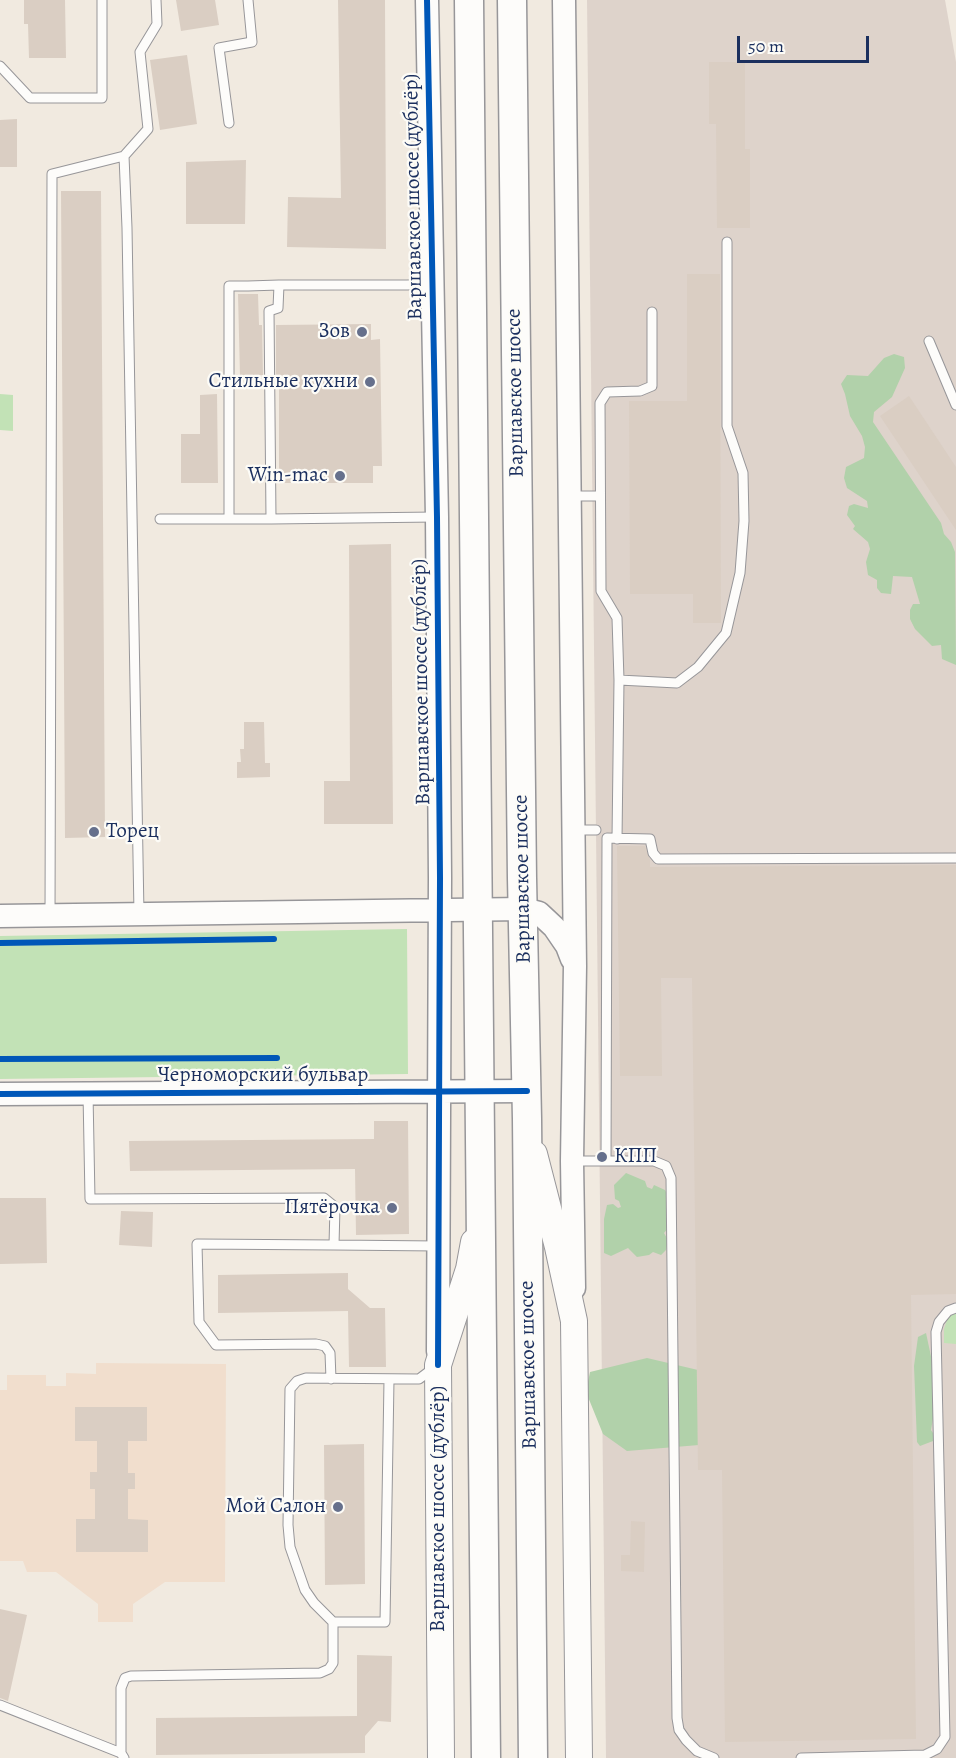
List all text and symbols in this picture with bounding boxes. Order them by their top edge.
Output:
scale bar [740,24,872,62]
text: 50 m [748,34,784,58]
street label: Варшавское шоссе (дублёр) [399,74,429,320]
street label: Варшавское шоссе [502,308,530,478]
place label: Зов [319,319,350,345]
marker: Зов [355,325,369,339]
place label: Стильные кухни [208,369,358,395]
marker: Стильные кухни [363,375,377,389]
place label: Win-mac [248,463,328,489]
marker: Win-mac [333,469,347,483]
street label: Варшавское шоссе (дублёр) [407,559,437,805]
street label: Варшавское шоссе [509,794,537,964]
place label: Торец [106,819,159,845]
marker: Торец [87,825,101,839]
street label: Черноморский бульвар [158,1063,368,1089]
place label: КПП [614,1144,657,1170]
marker: КПП [595,1150,609,1164]
place label: Пятёрочка [284,1195,380,1221]
marker: Пятёрочка [385,1201,399,1215]
street label: Варшавское шоссе [515,1280,543,1450]
street label: Варшавское шоссе (дублёр) [426,1386,452,1632]
place label: Мой Салон [225,1494,326,1520]
marker: Мой Салон [331,1500,345,1514]

